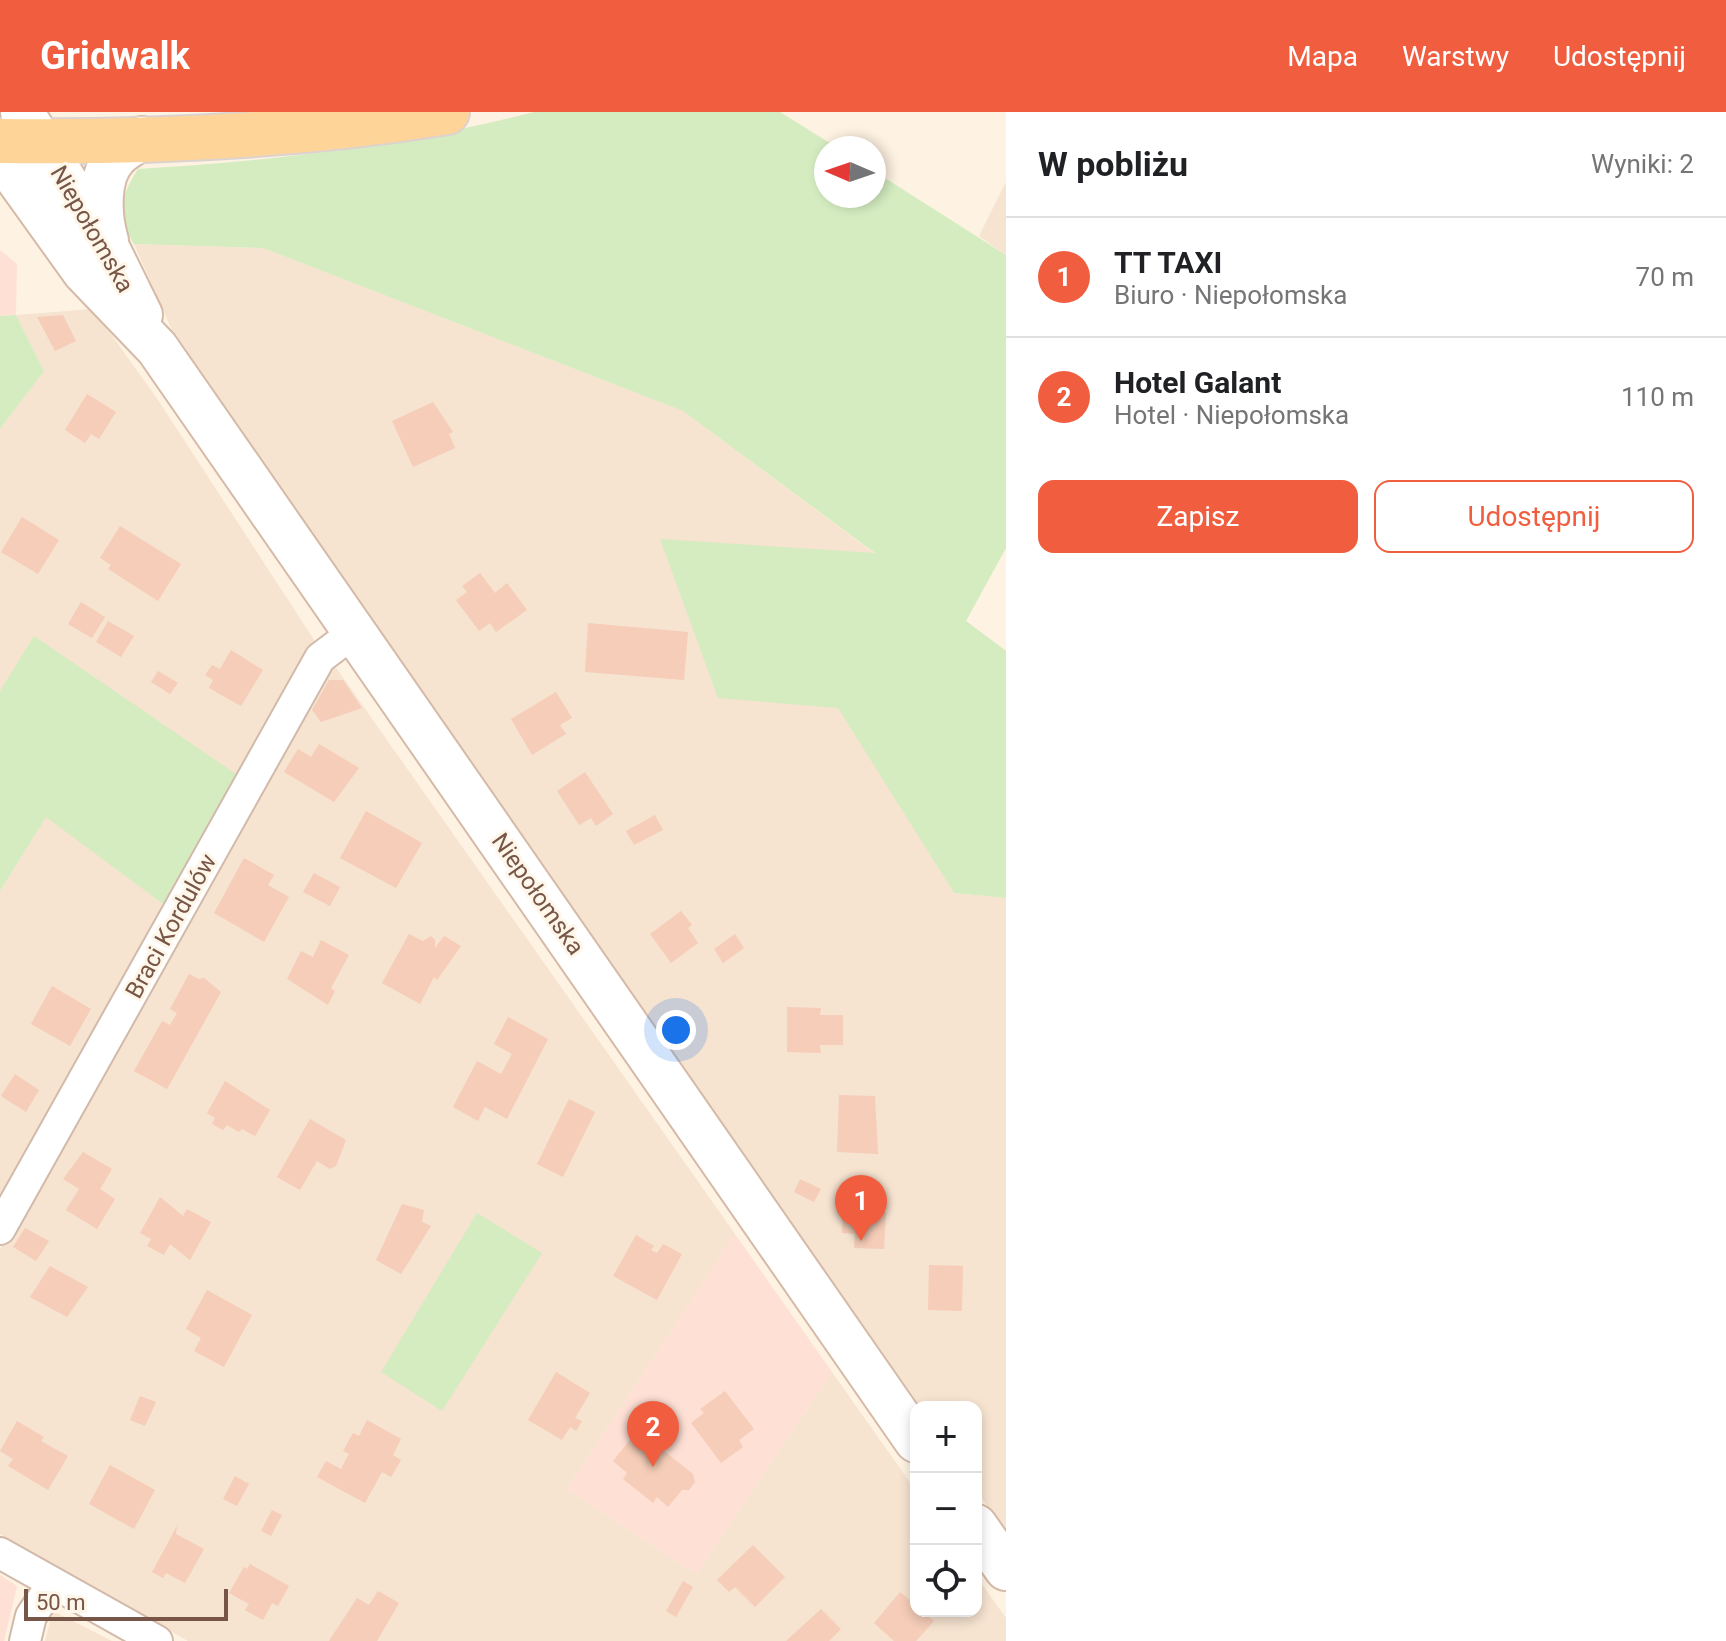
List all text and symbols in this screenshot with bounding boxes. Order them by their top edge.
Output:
text: Gridwalk [40,34,190,78]
text: Mapa [1287,40,1358,73]
text: Warstwy [1402,40,1509,73]
text: Udostępnij [1553,40,1686,73]
north arrow [814,136,886,208]
text: W pobliżu [1038,144,1188,184]
text: Wyniki: 2 [1591,149,1694,179]
street label: Niepołomska [44,161,140,297]
text: TT TAXI [1114,245,1222,280]
text: 1 [1057,262,1071,292]
text: 70 m [1636,262,1694,292]
text: Biuro · Niepołomska [1114,280,1347,310]
text: Hotel Galant [1114,365,1281,400]
text: 2 [1057,382,1071,412]
text: 110 m [1621,382,1694,412]
text: Hotel · Niepołomska [1114,400,1349,430]
button: Zapisz [1038,480,1358,553]
button: Udostępnij [1374,480,1694,553]
street label: Niepołomska [486,828,590,960]
street label: Braci Kordulów [120,849,222,1003]
your location [656,1010,696,1050]
pin: 1 [835,1175,887,1241]
pin: 2 [627,1401,679,1467]
map controls [910,1401,982,1617]
button: + [910,1401,982,1473]
button: − [910,1473,982,1545]
button: locate [910,1545,982,1617]
scale bar [24,1585,228,1621]
text: 50 m [36,1590,85,1615]

